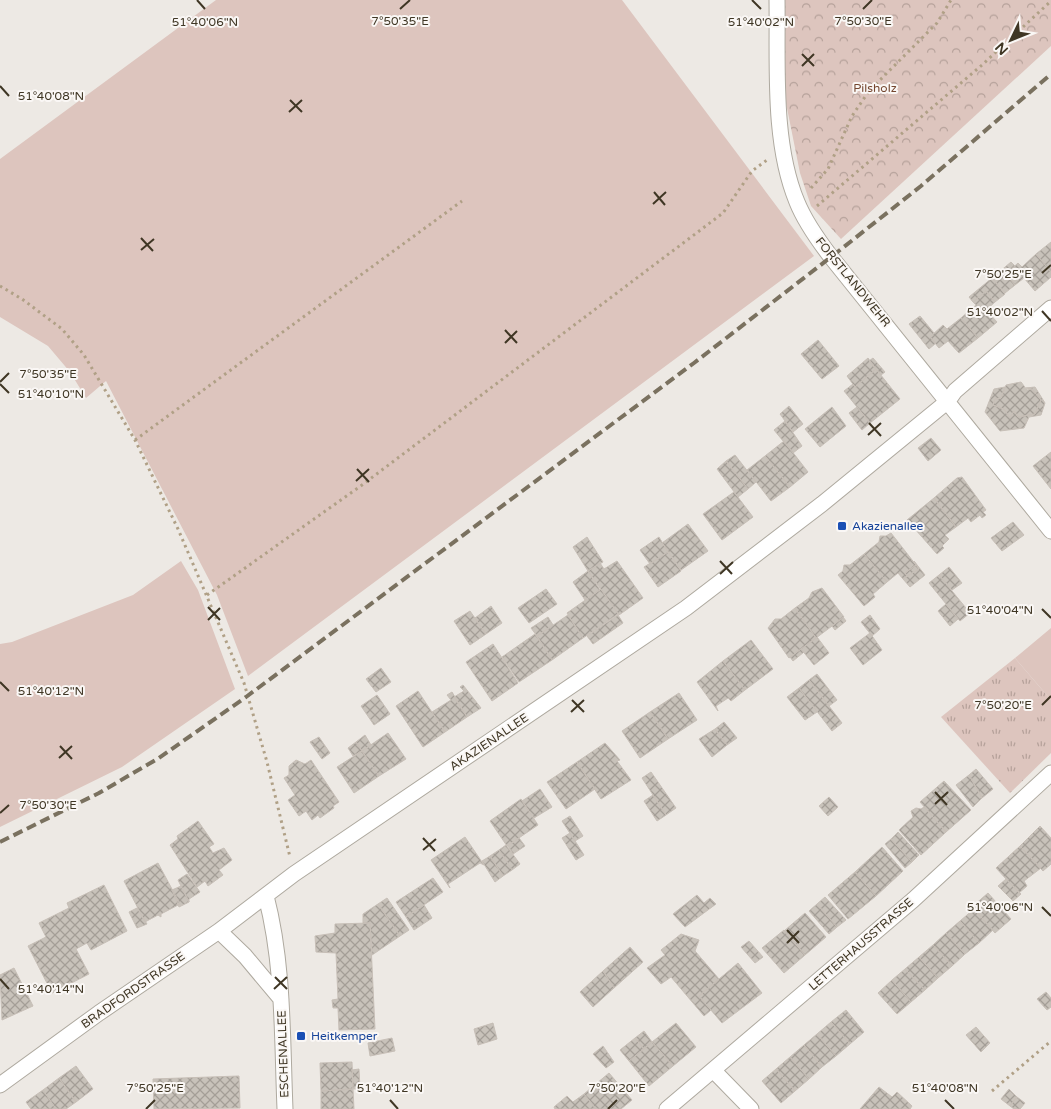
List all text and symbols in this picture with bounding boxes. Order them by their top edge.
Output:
text: 7°50'35"E [371,14,429,28]
text: 7°50'30"E [834,14,892,28]
text: 51°40'06"N [172,15,238,29]
text: 51°40'02"N [728,15,794,29]
north arrow [986,15,1036,65]
text: N [992,39,1012,58]
park label: Pilsholz [853,81,897,95]
text: 51°40'08"N [18,89,84,103]
street label: FORSTLANDWEHR [813,234,893,330]
text: 7°50'25"E [974,267,1032,281]
text: 51°40'02"N [967,305,1033,319]
text: 7°50'35"E [19,367,77,381]
text: 51°40'10"N [18,387,84,401]
place label: Akazienallee [852,519,924,533]
marker: Akazienallee [836,520,848,532]
text: 51°40'04"N [967,603,1033,617]
text: 51°40'12"N [18,684,84,698]
text: 7°50'20"E [974,698,1032,712]
street label: AKAZIENALLEE [447,710,531,774]
text: 7°50'30"E [19,798,77,812]
street label: LETTERHAUSSTRASSE [806,895,916,993]
text: 51°40'06"N [967,900,1033,914]
street label: BRADFORDSTRASSE [78,949,188,1031]
text: 51°40'14"N [18,982,84,996]
street label: ESCHENALLEE [274,1010,292,1098]
place label: Heitkemper [311,1029,378,1043]
marker: Heitkemper [295,1030,307,1042]
text: 7°50'25"E [126,1081,184,1095]
text: 51°40'12"N [357,1081,423,1095]
text: 7°50'20"E [588,1081,646,1095]
text: 51°40'08"N [912,1081,978,1095]

